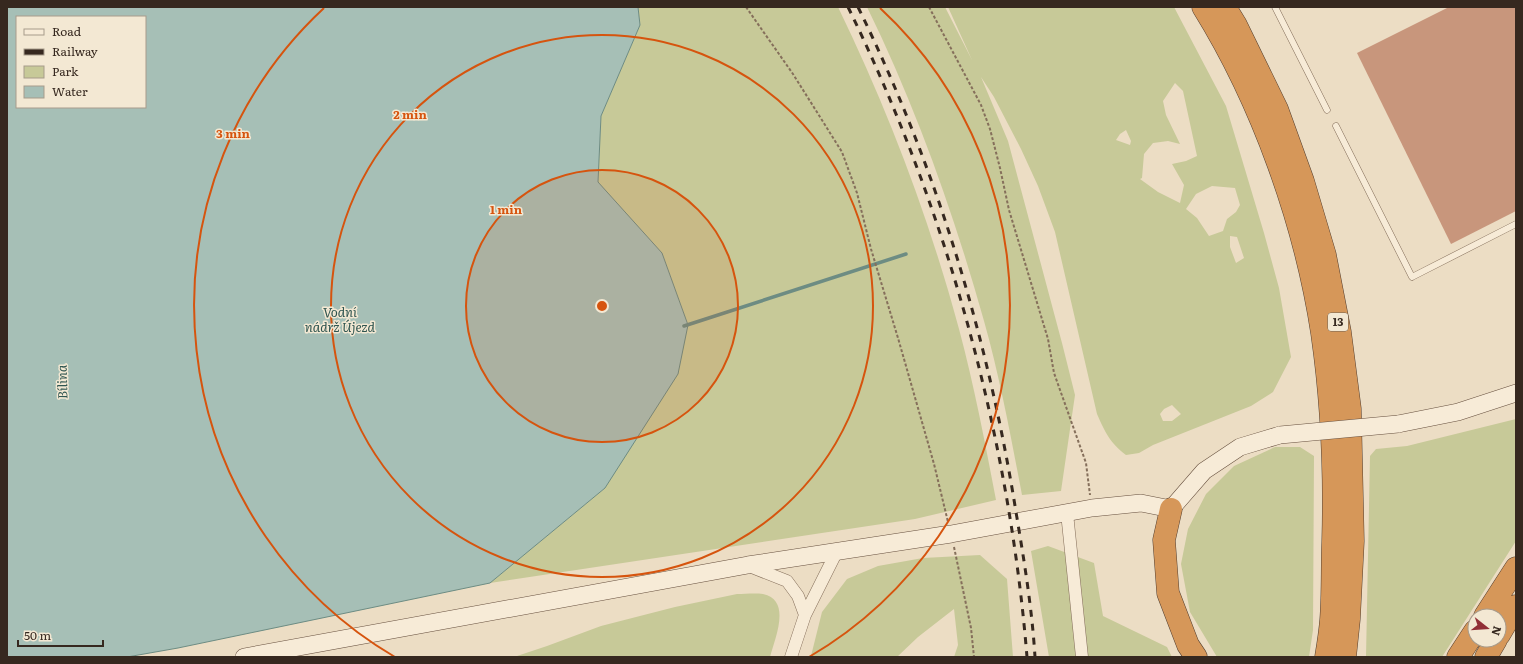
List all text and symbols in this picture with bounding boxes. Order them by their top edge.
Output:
legend [16,16,146,108]
text: Road [52,22,82,40]
text: Railway [52,42,98,60]
text: Park [52,62,79,80]
text: Water [52,82,88,100]
text: 2 min [393,105,427,123]
text: 3 min [216,124,251,142]
text: 1 min [490,200,523,218]
centre of rings [595,299,609,313]
water label: Vodní nádrž Újezd [305,302,375,336]
road number: 13 [1328,313,1348,331]
water label: Bílina [51,364,72,400]
north arrow [1467,608,1507,648]
scale bar [18,622,103,648]
text: N [1489,624,1507,638]
text: 50 m [24,626,51,644]

